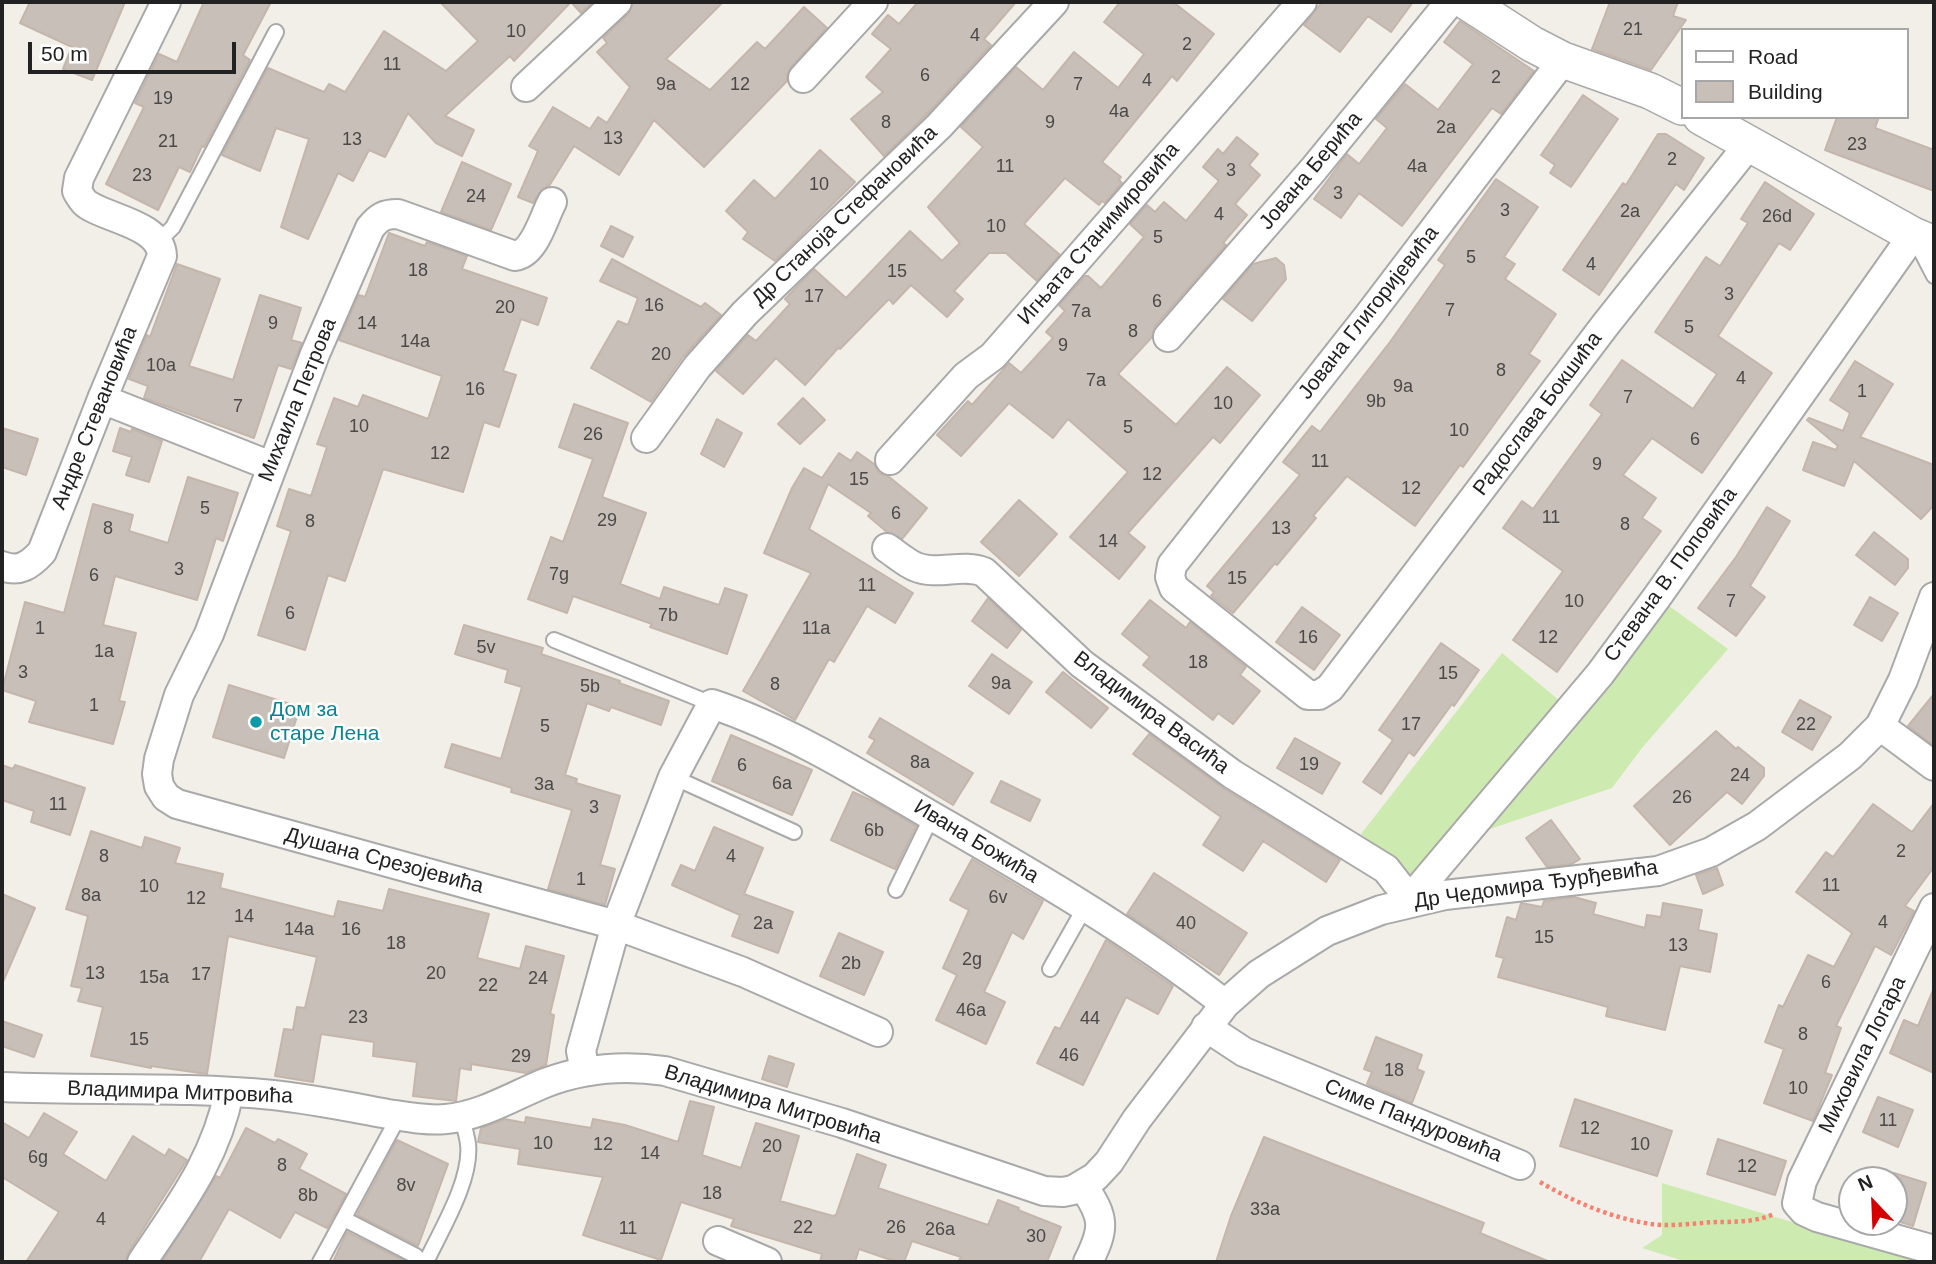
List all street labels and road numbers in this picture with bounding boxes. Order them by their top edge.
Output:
street label: Јована Берића [1254,107,1368,235]
street label: Др Станоја Стефановића [747,121,943,311]
street label: Игњата Станимировића [1013,138,1185,330]
street label: Јована Глигоријевића [1294,221,1444,405]
street label: Михаила Петрова [254,314,342,486]
street label: Андре Стевановића [47,323,143,513]
street label: Радослава Бокшића [1468,327,1608,501]
street label: Стевана В. Поповића [1599,483,1743,667]
street label: Владимира Васића [1068,646,1234,780]
street label: Ивана Божића [909,795,1043,889]
street label: Душана Срезојевића [282,822,486,900]
street label: Др Чедомира Ђурђевића [1412,855,1660,915]
street label: Миховила Логара [1814,972,1912,1138]
street label: Владимира Митровића [661,1060,885,1150]
street label: Симе Пандуровића [1321,1074,1505,1168]
street label: Владимира Митровића [67,1076,293,1110]

